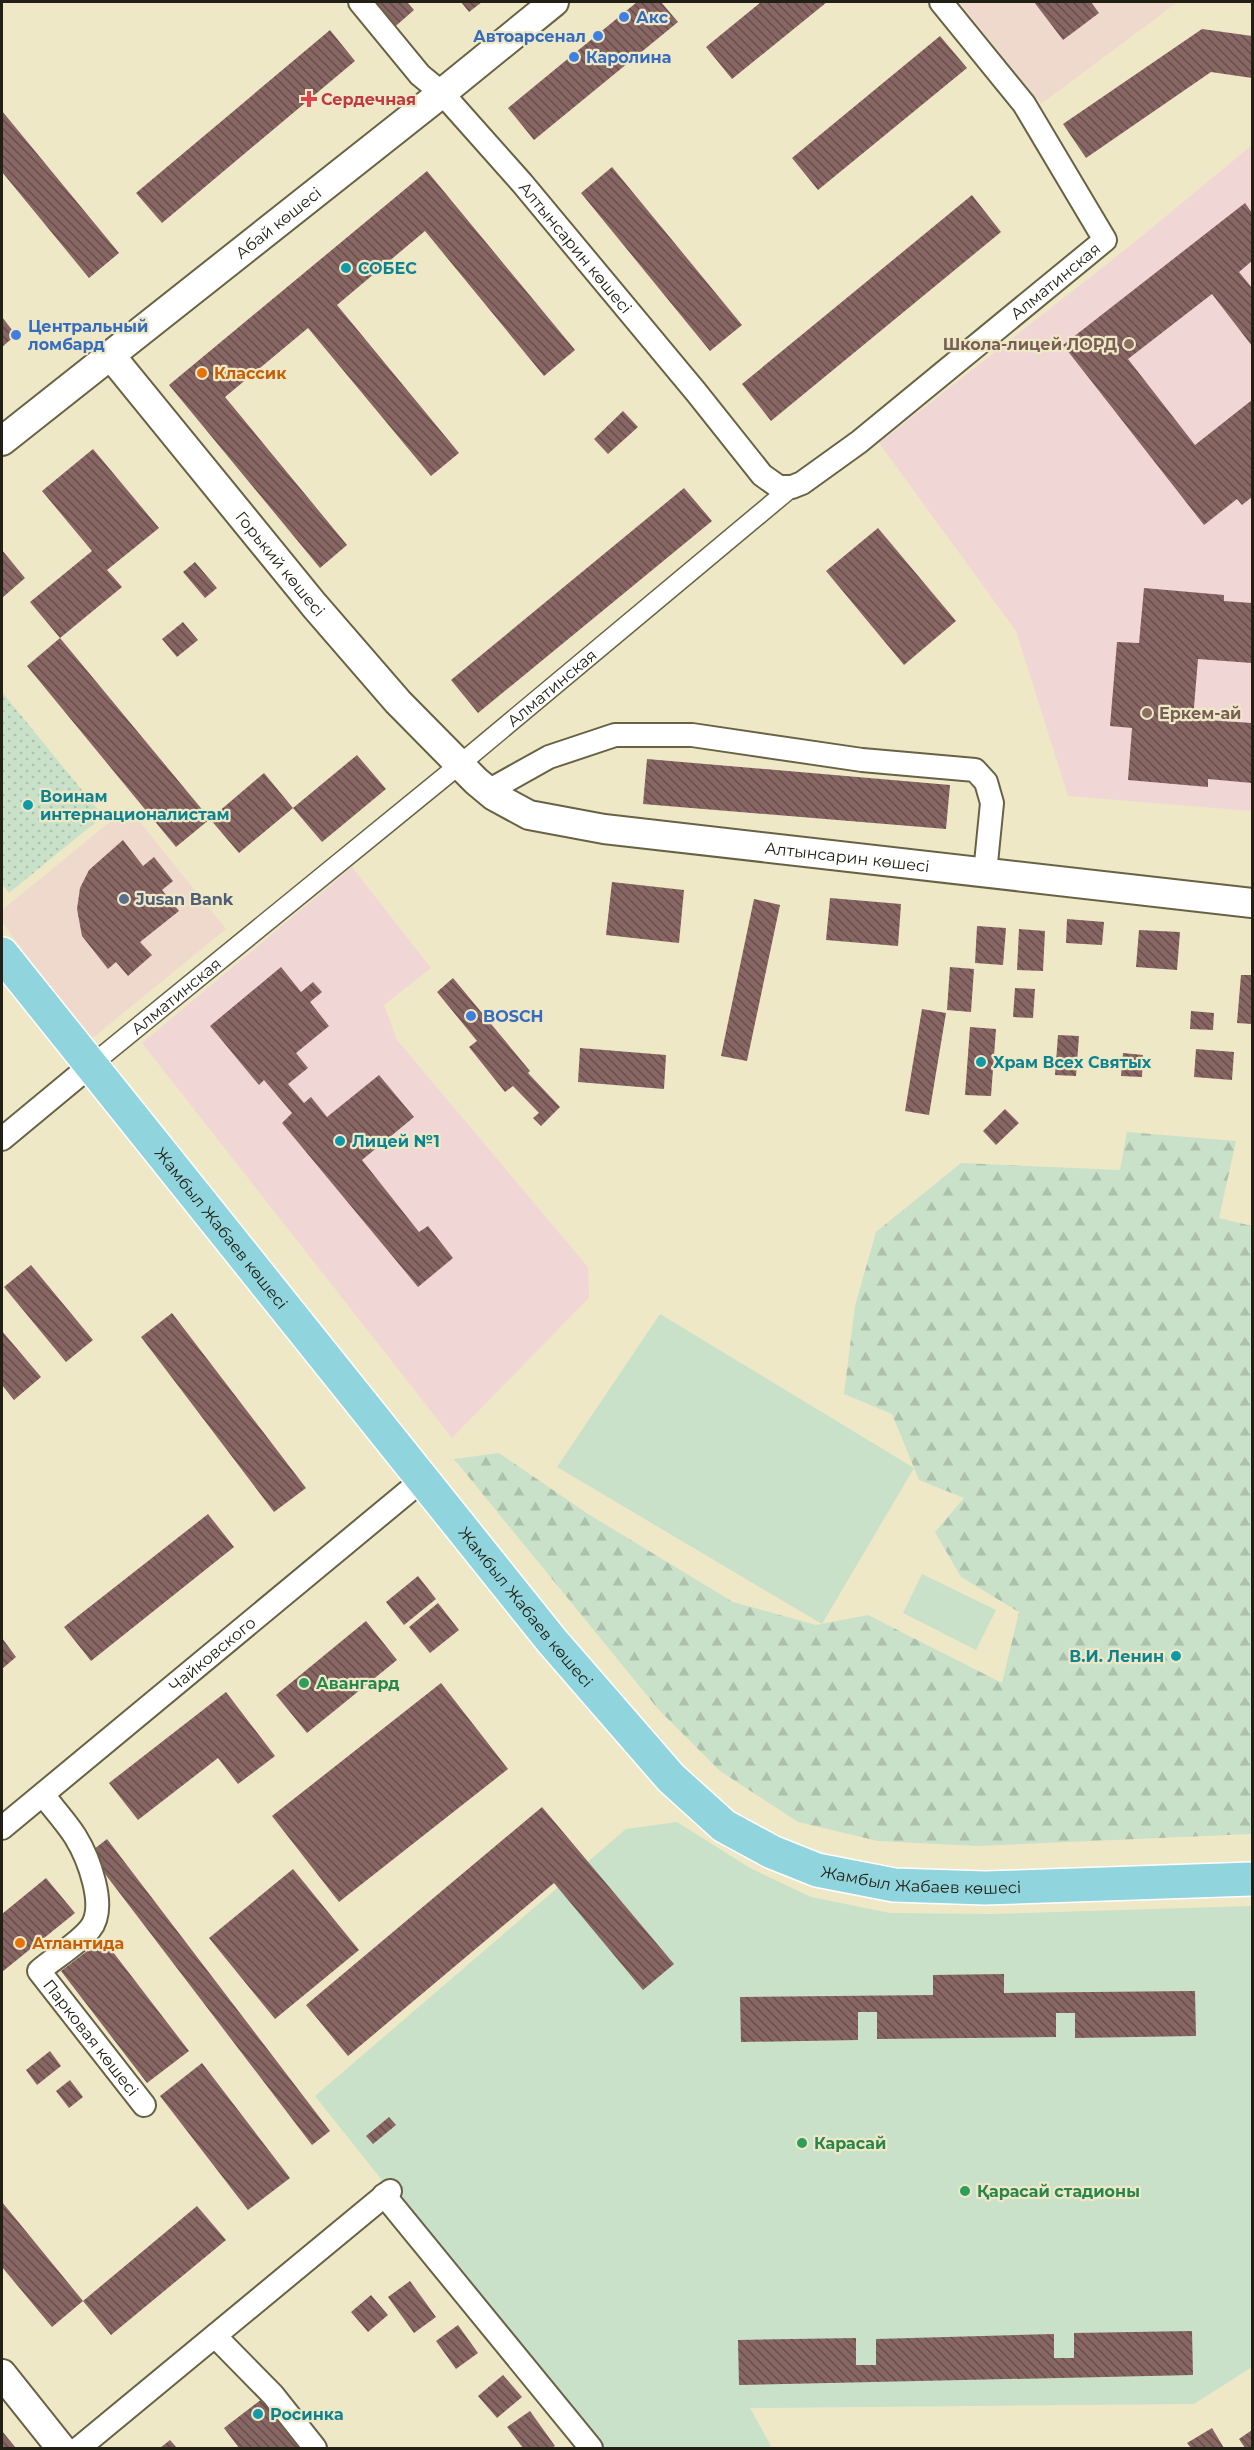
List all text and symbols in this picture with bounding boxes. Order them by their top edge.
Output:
place label: Акс [636,8,669,27]
marker: Акс [617,10,631,24]
place label: Автоарсенал [473,27,586,46]
marker: Автоарсенал [591,29,605,43]
place label: Каролина [586,48,671,67]
marker: Каролина [567,50,581,64]
place label: Сердечная [321,90,416,109]
marker: Сердечная [302,92,316,106]
street label: Алтынсарин көшесі [515,178,635,317]
street label: Абай көшесі [232,183,325,263]
street label: Алматинская [1007,239,1104,324]
place label: СОБЕС [358,259,417,278]
marker: СОБЕС [339,261,353,275]
place label: Центральный ломбард [28,317,148,354]
marker: Центральный ломбард [9,328,23,342]
place label: Школа-лицей ЛОРД [943,335,1117,354]
marker: Школа-лицей ЛОРД [1122,337,1136,351]
place label: Классик [214,364,287,383]
marker: Классик [195,366,209,380]
street label: Горький көшесі [231,508,329,621]
street label: Алматинская [504,645,601,731]
place label: Еркем-ай [1159,704,1241,723]
marker: Еркем-ай [1140,706,1154,720]
place label: Воинам интернационалистам [40,787,229,824]
marker: Воинам интернационалистам [21,798,35,812]
street label: Алтынсарин көшесі [764,838,931,876]
place label: Jusan Bank [135,890,234,909]
marker: Jusan Bank [117,892,131,906]
street label: Алматинская [127,954,225,1039]
place label: BOSCH [483,1007,543,1026]
marker: BOSCH [464,1009,478,1023]
place label: Храм Всех Святых [993,1053,1152,1072]
marker: Храм Всех Святых [974,1055,988,1069]
place label: Лицей №1 [352,1132,440,1151]
marker: Лицей №1 [333,1134,347,1148]
street label: Жамбыл Жабаев көшесі [151,1144,291,1313]
street label: Жамбыл Жабаев көшесі [454,1523,597,1691]
street label: Чайковского [166,1613,260,1695]
place label: В.И. Ленин [1069,1647,1164,1666]
marker: В.И. Ленин [1169,1649,1183,1663]
place label: Авангард [316,1674,400,1693]
marker: Авангард [297,1676,311,1690]
street label: Жамбыл Жабаев көшесі [819,1862,1022,1898]
place label: Атлантида [32,1934,124,1953]
marker: Атлантида [13,1936,27,1950]
street label: Парковая көшесі [39,1976,142,2100]
place label: Карасай [814,2134,886,2153]
marker: Карасай [795,2136,809,2150]
place label: Қарасай стадионы [977,2182,1140,2201]
marker: Қарасай стадионы [958,2184,972,2198]
place label: Росинка [270,2405,344,2424]
marker: Росинка [251,2407,265,2421]

